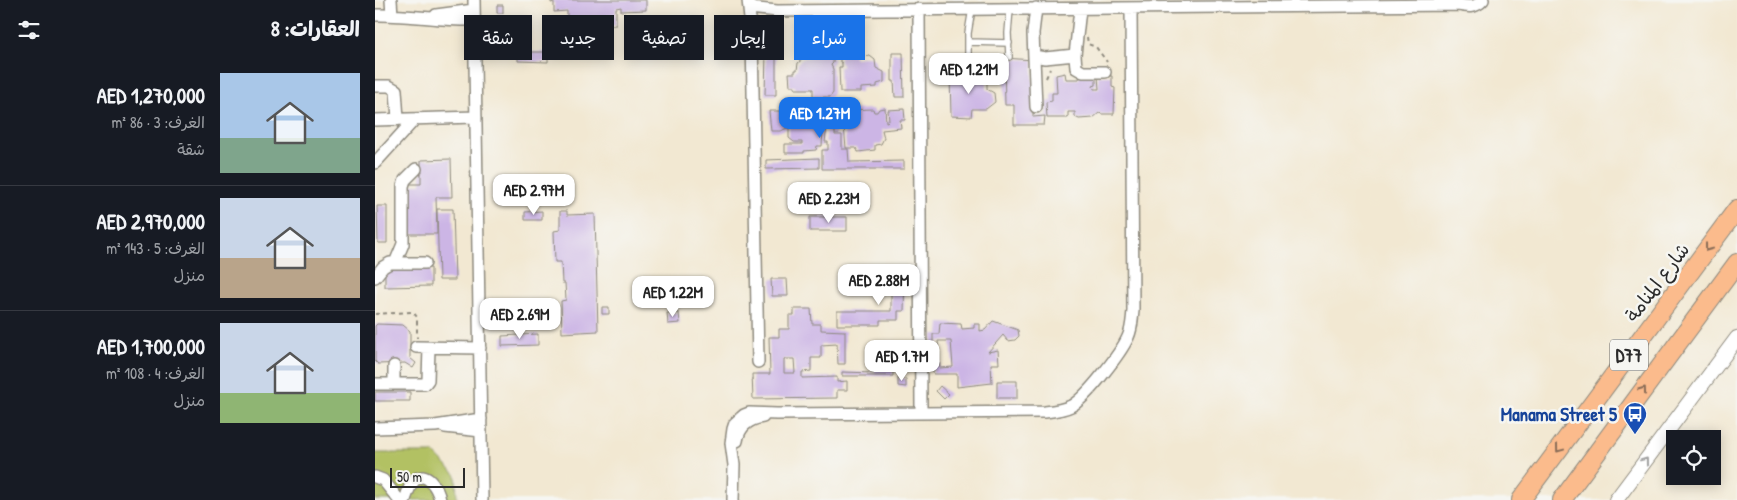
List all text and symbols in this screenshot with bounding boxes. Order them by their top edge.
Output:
text: العقارات: 8 [271,14,360,43]
chip: شقة [464,15,532,60]
chip: جديد [542,15,614,60]
chip: تصفية [624,15,704,60]
chip: إيجار [714,15,784,60]
chip: شراء [794,15,865,60]
icon: filters [15,16,43,44]
pin: AED 1.21M [912,52,1026,95]
text: AED 1.21M [940,58,998,80]
text: AED 1,270,000 [97,81,205,110]
icon: home [260,93,320,153]
pin: AED 1.27M [763,96,877,139]
text: AED 1.27M [790,102,850,124]
text: الغرف: 3 · 86 m² [111,111,205,133]
text: شقة [177,138,205,160]
pin: AED 2.97M [477,174,591,216]
text: AED 2.97M [504,179,564,201]
pin: AED 2.23M [772,182,886,224]
text: AED 2.23M [798,187,860,209]
text: AED 2,970,000 [97,207,205,236]
icon: home [260,218,320,278]
text: الغرف: 5 · 143 m² [106,237,205,259]
street label: شارع المنامة [1619,237,1696,327]
one-way arrow [1705,242,1714,252]
text: منزل [173,264,205,286]
pin: AED 2.88M [822,264,936,306]
text: AED 2.88M [849,269,909,291]
pin: AED 1.22M [616,276,730,318]
text: AED 1.22M [643,281,703,303]
pin: AED 2.69M [463,298,577,340]
text: AED 2.69M [491,303,549,325]
text: AED 1,700,000 [97,332,205,361]
pin: AED 1.7M [850,340,954,382]
road number: D77 [1610,340,1648,370]
icon: home [260,343,320,403]
text: AED 1.7M [876,345,928,367]
text: الغرف: 4 · 108 m² [106,362,205,384]
one-way arrow [1637,386,1646,396]
text: منزل [173,389,205,411]
place label: Manama Street 5 [1501,401,1618,427]
bus stop icon: Manama Street 5 [1622,401,1648,435]
map controls [1666,430,1721,485]
button: locate [1666,430,1721,485]
one-way arrow [1556,443,1565,453]
one-way arrow [1639,457,1648,467]
scale bar [390,465,465,488]
text: 50 m [397,467,422,486]

